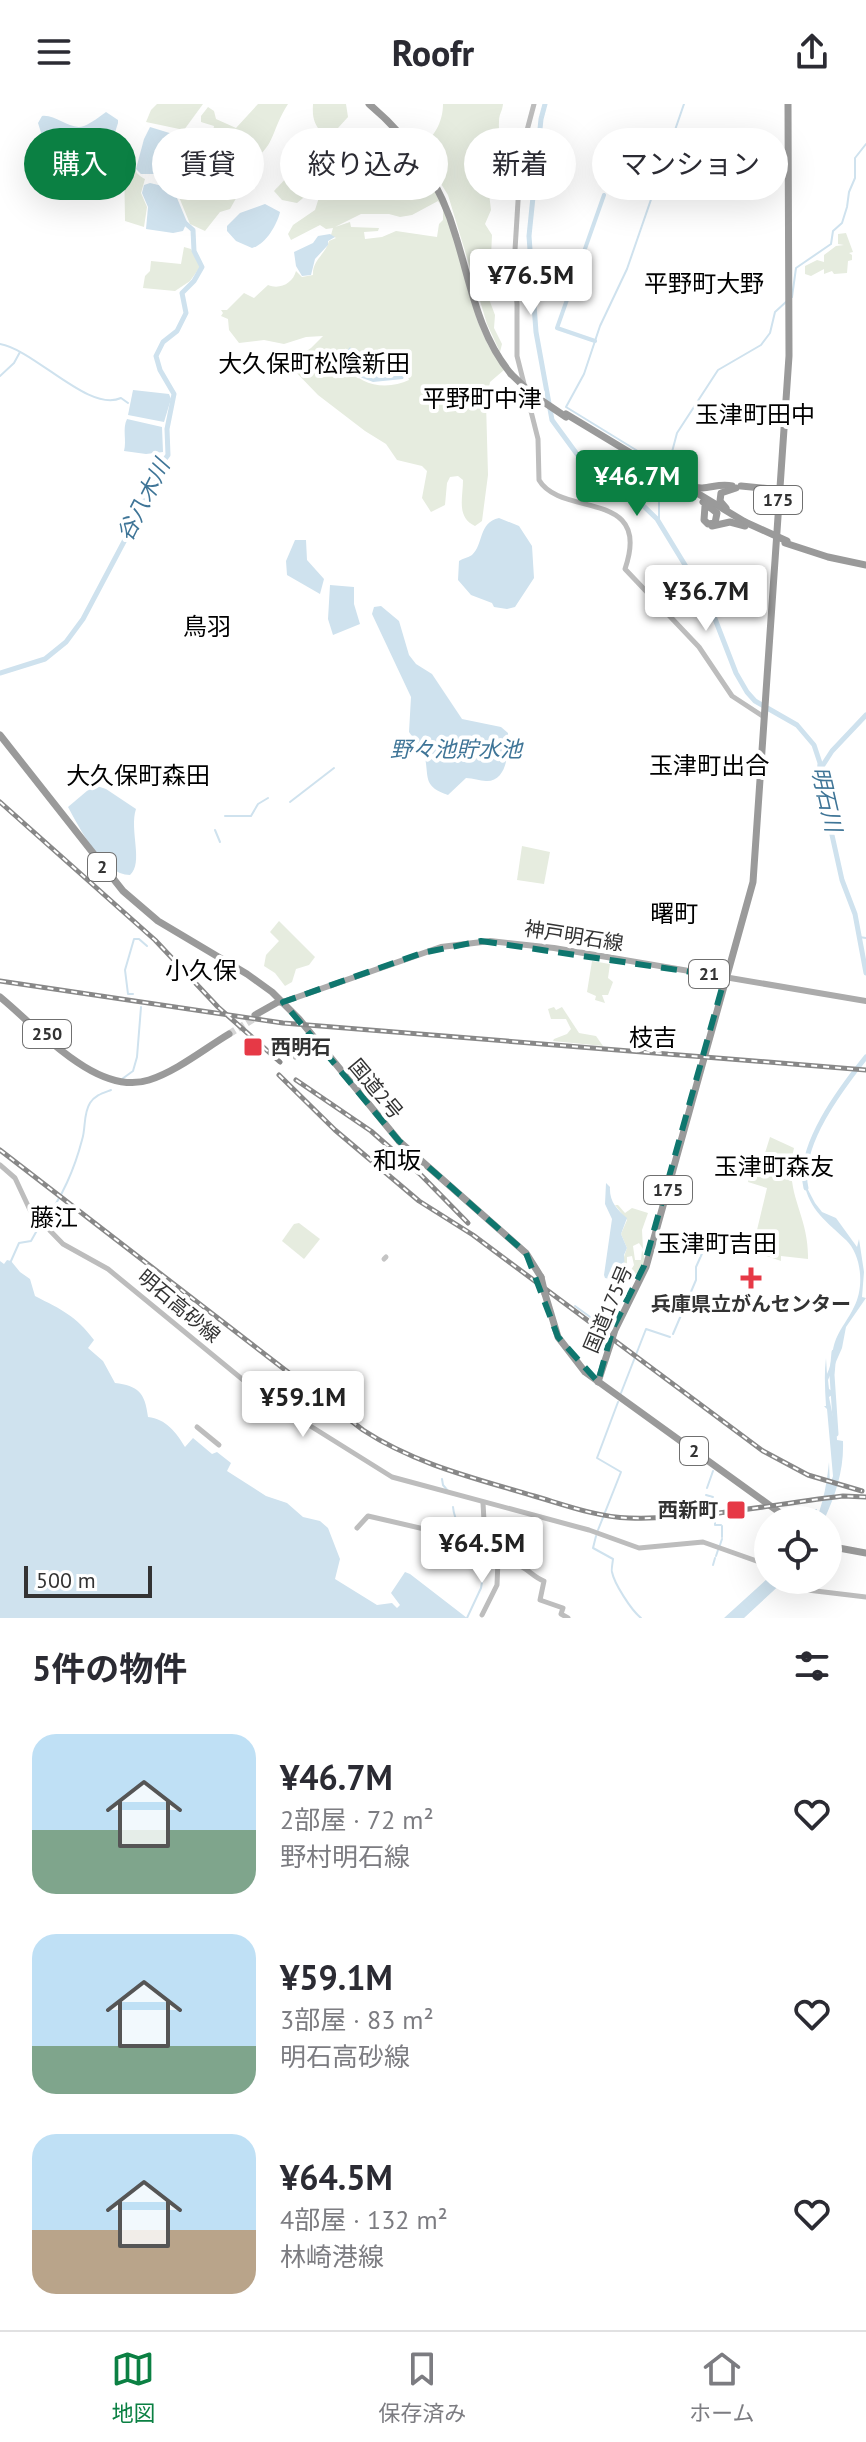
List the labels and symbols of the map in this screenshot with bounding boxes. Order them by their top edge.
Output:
pin: ¥76.5M [466,249,596,317]
district label: 平野町大野 [644,268,764,299]
district label: 大久保町松陰新田 [218,348,410,379]
district label: 平野町中津 [422,383,542,414]
district label: 玉津町田中 [695,399,815,430]
pin: ¥46.7M [572,450,702,518]
water label: 谷八木川 [111,453,176,546]
road number: 175 [754,486,802,514]
pin: ¥36.7M [641,565,771,633]
district label: 鳥羽 [183,611,231,642]
water label: 野々池貯水池 [390,735,524,763]
district label: 玉津町出合 [649,750,769,781]
district label: 大久保町森田 [66,760,210,791]
water label: 明石川 [806,764,849,836]
road number: 2 [88,853,116,881]
district label: 曙町 [650,898,698,929]
street label: 神戸明石線 [523,915,625,957]
district label: 小久保 [165,955,237,986]
road number: 21 [689,960,729,988]
road number: 250 [23,1020,71,1048]
district label: 枝吉 [629,1022,677,1053]
place label: 西明石 [271,1034,331,1060]
marker: 西明石 [242,1036,264,1058]
street label: 国道2号 [343,1053,409,1125]
district label: 和坂 [373,1145,421,1176]
district label: 玉津町森友 [714,1151,834,1182]
road number: 175 [644,1176,692,1204]
district label: 藤江 [30,1202,78,1233]
district label: 玉津町吉田 [657,1228,777,1259]
street label: 国道175号 [578,1261,638,1357]
street label: 明石高砂線 [132,1264,226,1348]
marker: 兵庫県立がんセンター [740,1267,762,1289]
place label: 兵庫県立がんセンター [651,1291,851,1317]
pin: ¥59.1M [238,1371,368,1439]
road number: 2 [680,1437,708,1465]
place label: 西新町 [658,1497,718,1523]
marker: 西新町 [725,1499,747,1521]
pin: ¥64.5M [417,1517,547,1585]
scale bar [24,1562,152,1598]

